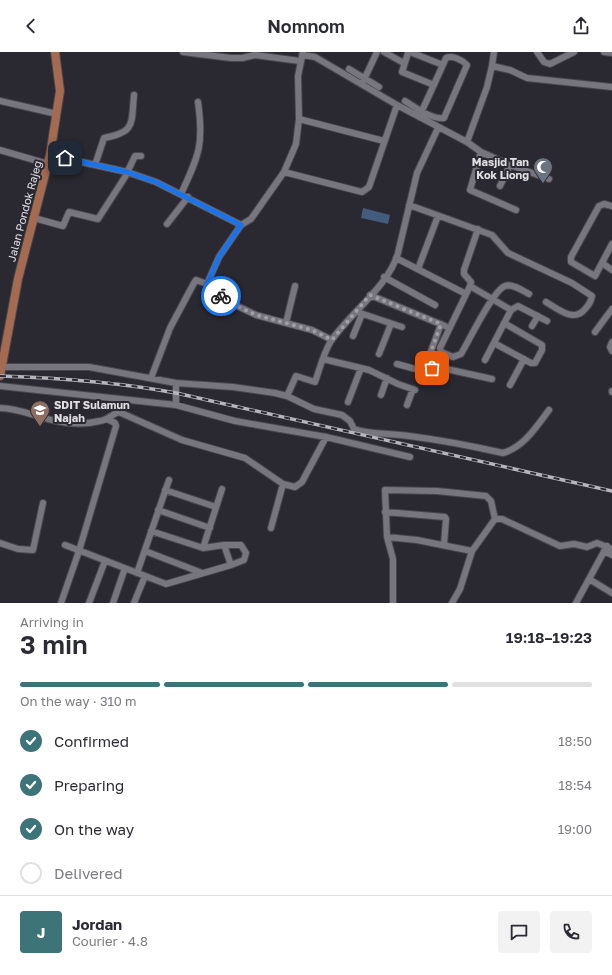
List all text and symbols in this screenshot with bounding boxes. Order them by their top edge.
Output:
icon: back [20,15,42,37]
text: Nomnom [267,15,345,37]
icon: share [570,15,592,37]
pin [48,141,82,175]
icon: home [54,147,76,169]
place label: Masjid Tan Kok Liong [472,155,529,181]
mosque icon: Masjid Tan Kok Liong [532,156,554,184]
street label: Jalan Pondok Rajeg [4,159,44,263]
courier [201,276,241,316]
icon: bike [210,285,232,307]
pin [415,351,449,385]
icon: bag [421,357,443,379]
place label: SDIT Sulamun Najah [54,398,130,424]
school or university icon: SDIT Sulamun Najah [29,399,51,427]
text: Arriving in [20,614,84,630]
text: 19:18–19:23 [506,628,592,646]
text: 3 min [20,629,88,660]
text: On the way · 310 m [20,693,137,709]
icon: check [20,730,42,752]
text: Confirmed [54,732,129,750]
text: 18:50 [558,733,592,749]
icon: check [20,774,42,796]
text: Preparing [54,776,124,794]
text: 18:54 [558,777,592,793]
icon: check [20,818,42,840]
text: On the way [54,820,134,838]
text: 19:00 [558,821,592,837]
text: Delivered [54,864,122,882]
button: chat [498,911,540,953]
button: phone [550,911,592,953]
text: Jordan [72,915,122,933]
text: J [37,923,45,941]
text: Courier · 4.8 [72,933,148,949]

